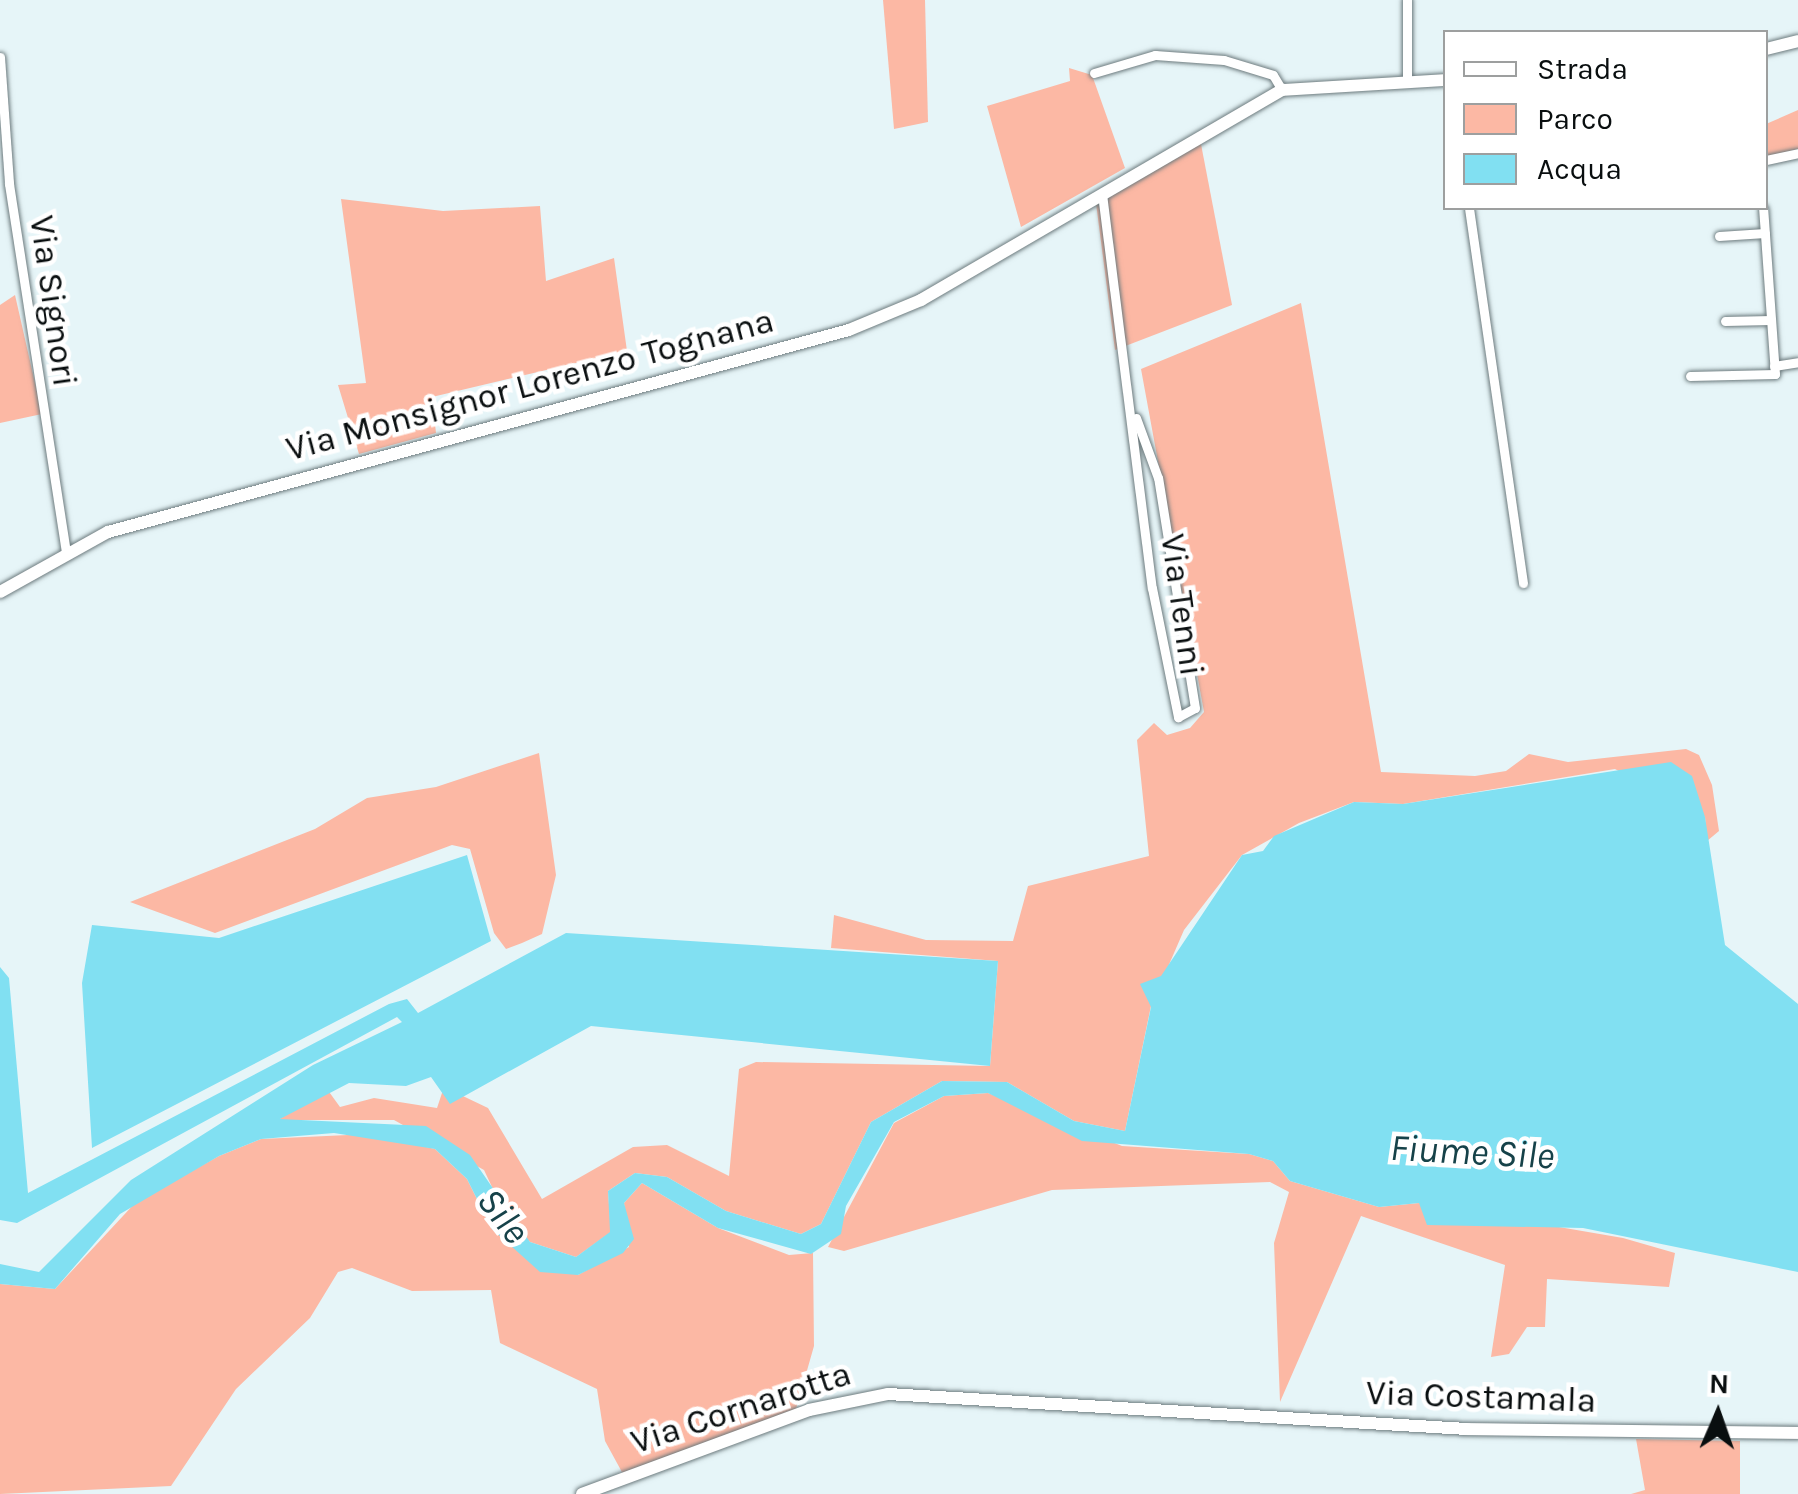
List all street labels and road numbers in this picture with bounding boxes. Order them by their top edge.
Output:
street label: Via Signori [20,213,86,389]
street label: Via Monsignor Lorenzo Tognana [282,300,778,470]
street label: Via Tenni [1151,531,1213,679]
street label: Via Cornarotta [626,1353,856,1463]
street label: Via Costamala [1365,1372,1597,1422]

